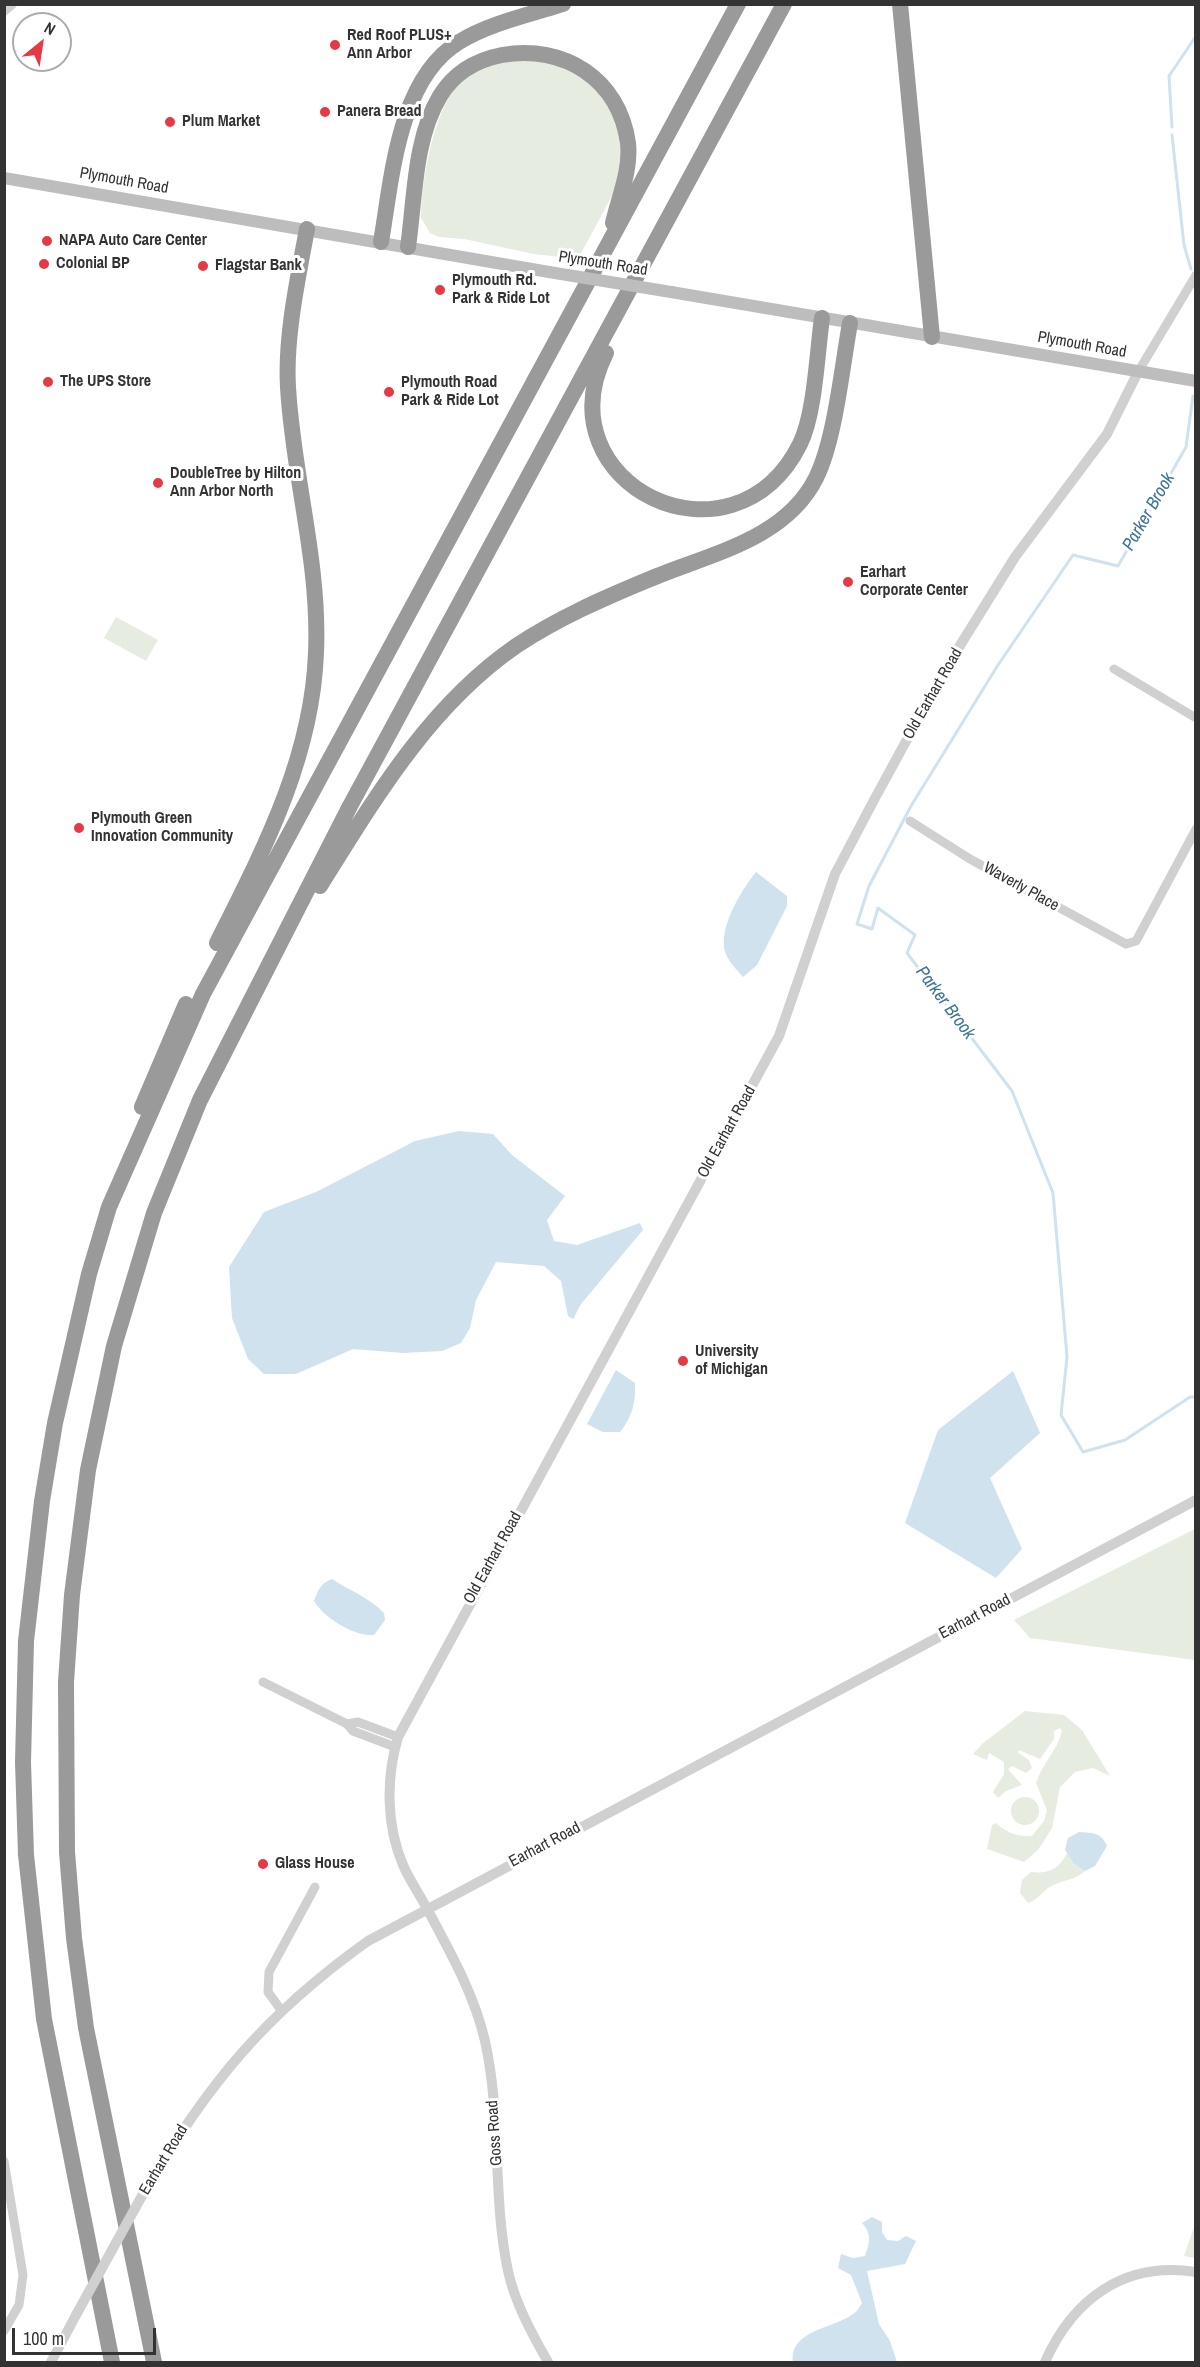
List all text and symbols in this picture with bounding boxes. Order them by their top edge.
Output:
north arrow [12,12,72,72]
text: N [40,16,60,40]
place label: Red Roof PLUS+ Ann Arbor [347,26,452,64]
marker: Red Roof PLUS+ Ann Arbor [328,38,342,52]
place label: Panera Bread [337,102,422,122]
marker: Panera Bread [318,105,332,119]
place label: Plum Market [182,112,260,132]
marker: Plum Market [163,115,177,129]
street label: Plymouth Road [78,164,170,198]
place label: NAPA Auto Care Center [59,231,207,251]
marker: NAPA Auto Care Center [40,234,54,248]
street label: Plymouth Road [557,248,649,280]
place label: Colonial BP [56,254,130,274]
place label: Flagstar Bank [215,256,302,276]
marker: Colonial BP [37,257,51,271]
marker: Flagstar Bank [196,259,210,273]
place label: Plymouth Rd. Park & Ride Lot [452,271,550,309]
marker: Plymouth Rd. Park & Ride Lot [433,283,447,297]
street label: Plymouth Road [1036,328,1128,362]
place label: The UPS Store [60,372,151,392]
place label: Plymouth Road Park & Ride Lot [401,373,499,411]
marker: The UPS Store [41,375,55,389]
marker: Plymouth Road Park & Ride Lot [382,385,396,399]
place label: DoubleTree by Hilton Ann Arbor North [170,464,301,502]
water label: Parker Brook [1118,469,1180,555]
marker: DoubleTree by Hilton Ann Arbor North [151,476,165,490]
place label: Earhart Corporate Center [860,563,968,601]
marker: Earhart Corporate Center [841,575,855,589]
street label: Old Earhart Road [899,645,967,743]
place label: Plymouth Green Innovation Community [91,809,233,847]
marker: Plymouth Green Innovation Community [72,821,86,835]
street label: Waverly Place [980,858,1062,916]
water label: Parker Brook [910,962,980,1044]
street label: Old Earhart Road [694,1083,760,1181]
place label: University of Michigan [695,1342,768,1380]
marker: University of Michigan [676,1354,690,1368]
street label: Old Earhart Road [460,1509,526,1607]
street label: Earhart Road [936,1590,1014,1644]
street label: Earhart Road [506,1818,584,1872]
place label: Glass House [275,1854,354,1874]
marker: Glass House [256,1857,270,1871]
street label: Goss Road [483,2100,507,2166]
street label: Earhart Road [136,2122,192,2198]
scale bar [15,2316,159,2354]
text: 100 m [23,2326,64,2351]

